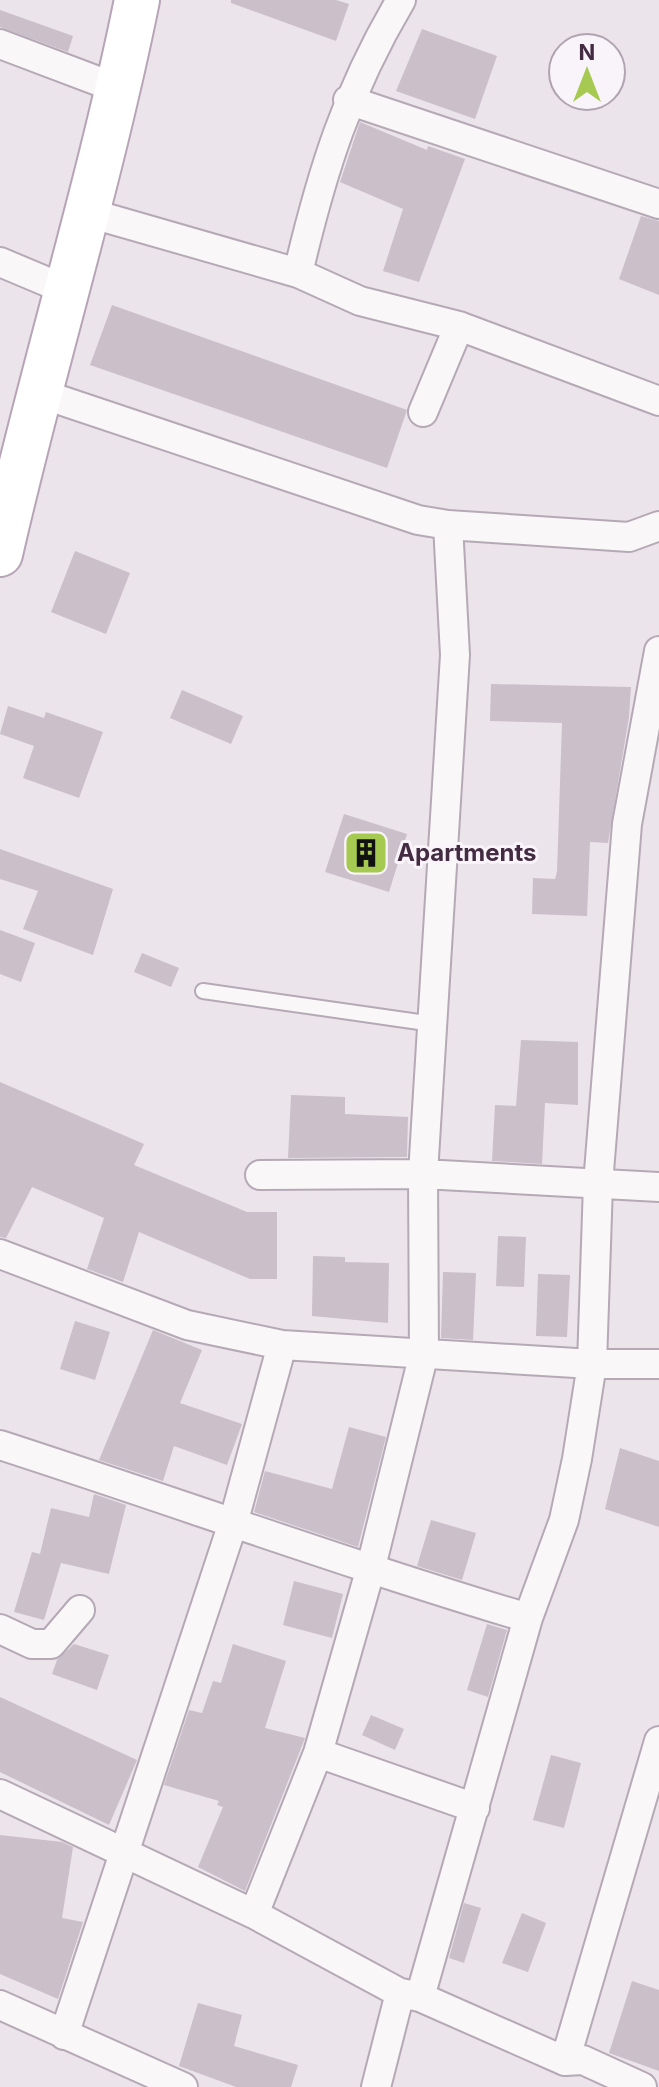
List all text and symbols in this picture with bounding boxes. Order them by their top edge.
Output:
north arrow [547,32,627,112]
text: N [579,39,595,65]
building icon: Apartments [342,829,390,877]
place label: Apartments [397,838,536,867]

